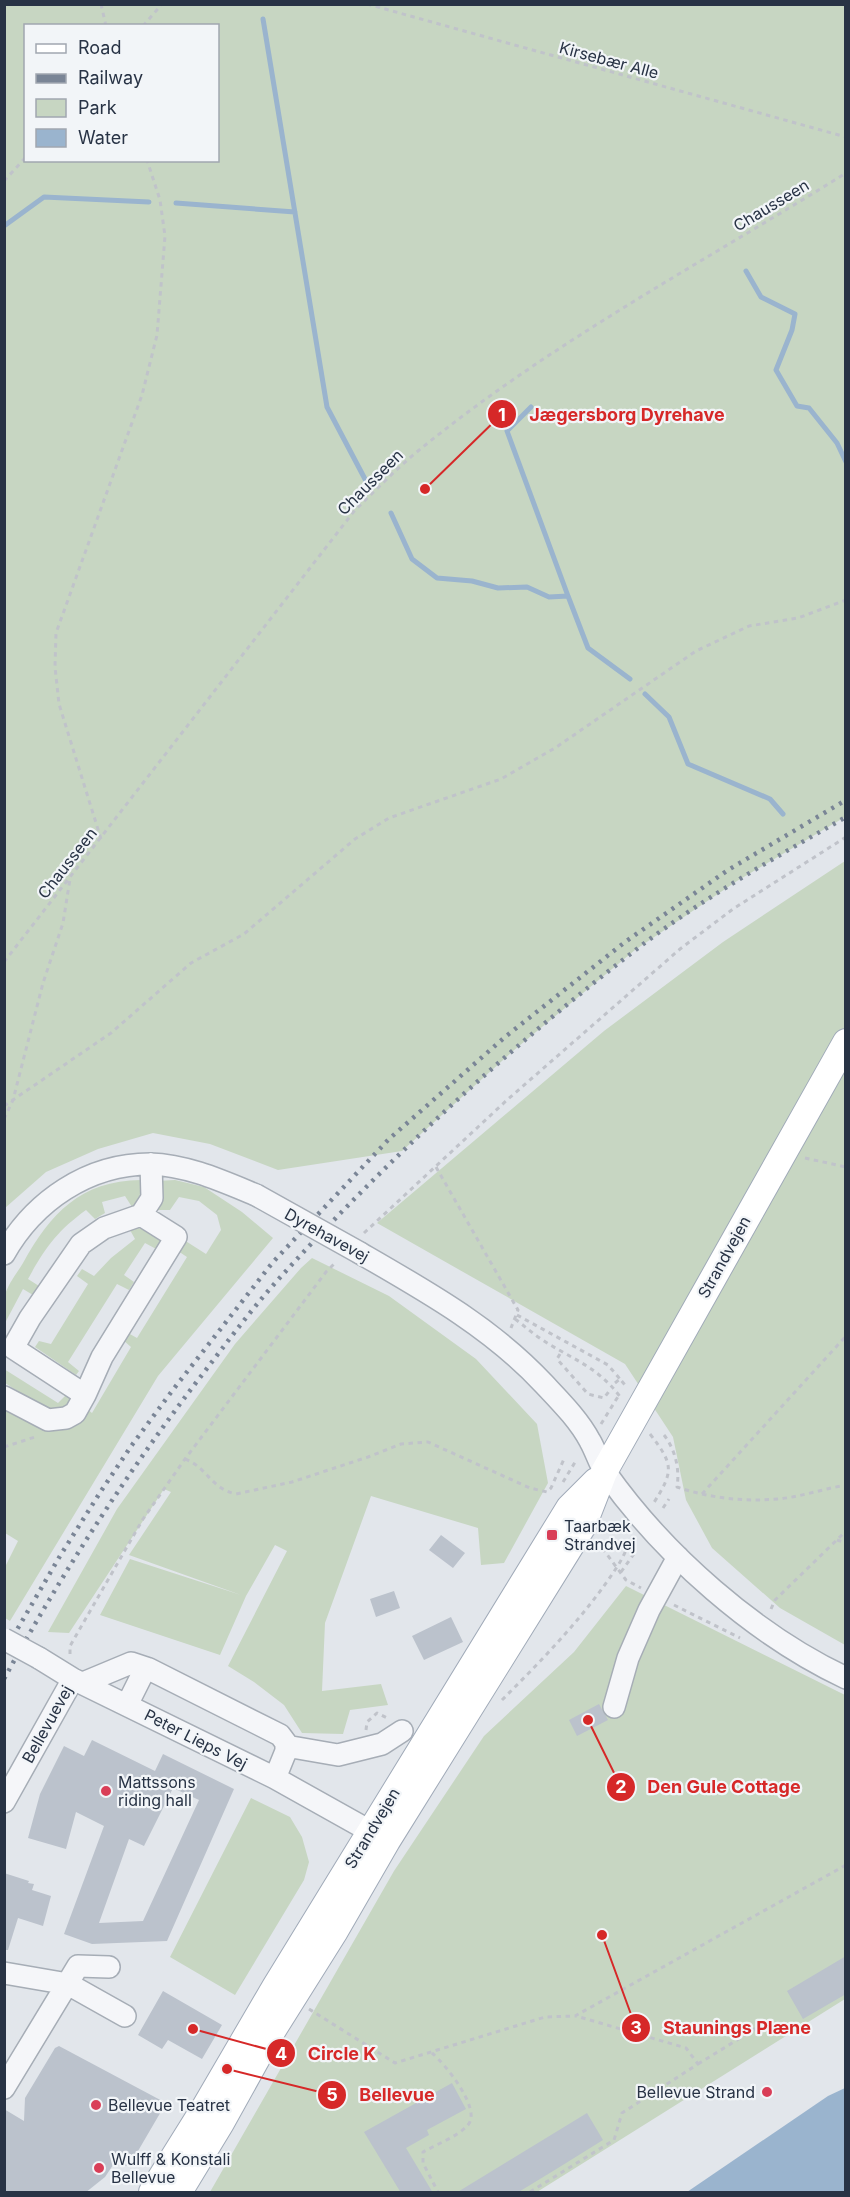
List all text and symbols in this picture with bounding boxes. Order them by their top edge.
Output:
legend [24,24,219,162]
text: Road [78,37,121,58]
street label: Kirsebær Alle [557,37,661,83]
text: Railway [78,67,143,88]
text: Park [78,97,117,118]
text: Water [78,127,128,148]
street label: Chausseen [730,175,812,235]
callout: Jægersborg Dyrehave [487,396,736,432]
text: 1 [498,404,506,425]
text: Jægersborg Dyrehave [529,404,725,425]
street label: Chausseen [333,445,407,519]
street label: Chausseen [33,824,101,902]
street label: Dyrehavevej [281,1204,373,1266]
street label: Strandvejen [693,1213,755,1301]
place label: Taarbæk Strandvej [564,1516,636,1554]
marker: Taarbæk Strandvej [545,1528,559,1542]
street label: Bellevuevej [17,1682,77,1766]
street label: Peter Lieps Vej [141,1704,251,1774]
callout: Den Gule Cottage [606,1769,813,1805]
place label: Mattssons riding hall [118,1772,196,1810]
text: 2 [615,1776,627,1797]
text: Den Gule Cottage [647,1776,801,1797]
marker: Mattssons riding hall [99,1784,113,1798]
street label: Strandvejen [340,1784,404,1872]
callout: Staunings Plæne [621,2010,823,2046]
text: 3 [630,2017,642,2038]
text: Staunings Plæne [663,2017,811,2038]
callout: Circle K [266,2035,388,2071]
text: 4 [275,2043,287,2064]
text: Circle K [308,2043,376,2064]
callout: Bellevue [317,2077,446,2113]
place label: Bellevue Strand [636,2082,755,2102]
text: 5 [326,2084,338,2105]
text: Bellevue [359,2084,435,2105]
marker: Bellevue Strand [760,2085,774,2099]
place label: Bellevue Teatret [108,2095,230,2115]
marker: Bellevue Teatret [89,2098,103,2112]
place label: Wulff & Konstali Bellevue [111,2149,230,2187]
marker: Wulff & Konstali Bellevue [92,2161,106,2175]

